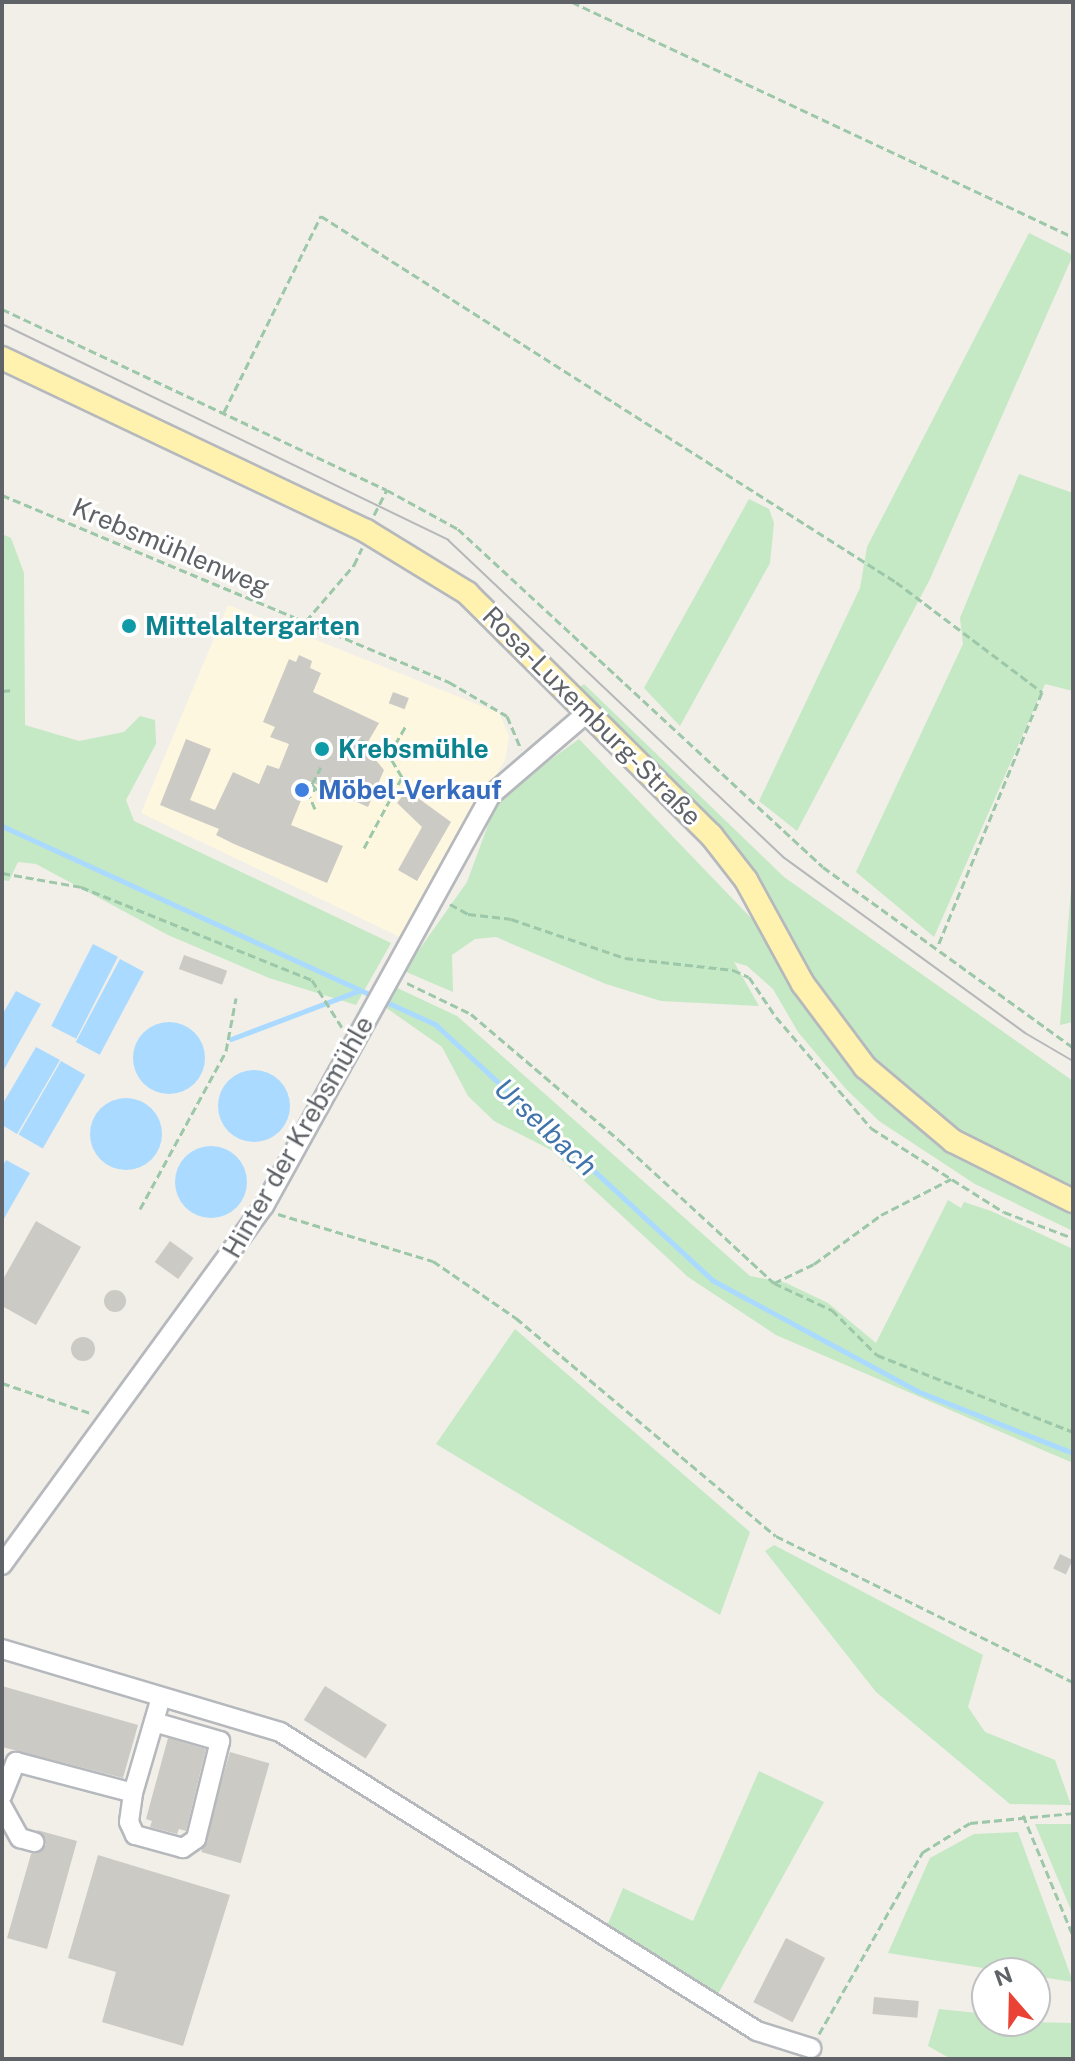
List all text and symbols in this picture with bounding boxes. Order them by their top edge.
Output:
street label: Krebsmühlenweg [68,491,274,603]
street label: Rosa-Luxemburg-Straße [476,600,708,832]
place label: Mittelaltergarten [145,610,360,642]
marker: Mittelaltergarten [120,617,138,635]
place label: Krebsmühle [338,733,489,765]
marker: Krebsmühle [313,740,331,758]
place label: Möbel-Verkauf [318,774,501,806]
marker: Möbel-Verkauf [293,781,311,799]
street label: Hinter der Krebsmühle [216,1010,380,1264]
water label: Urselbach [488,1071,604,1183]
north arrow [971,1957,1051,2037]
text: N [991,1961,1016,1991]

